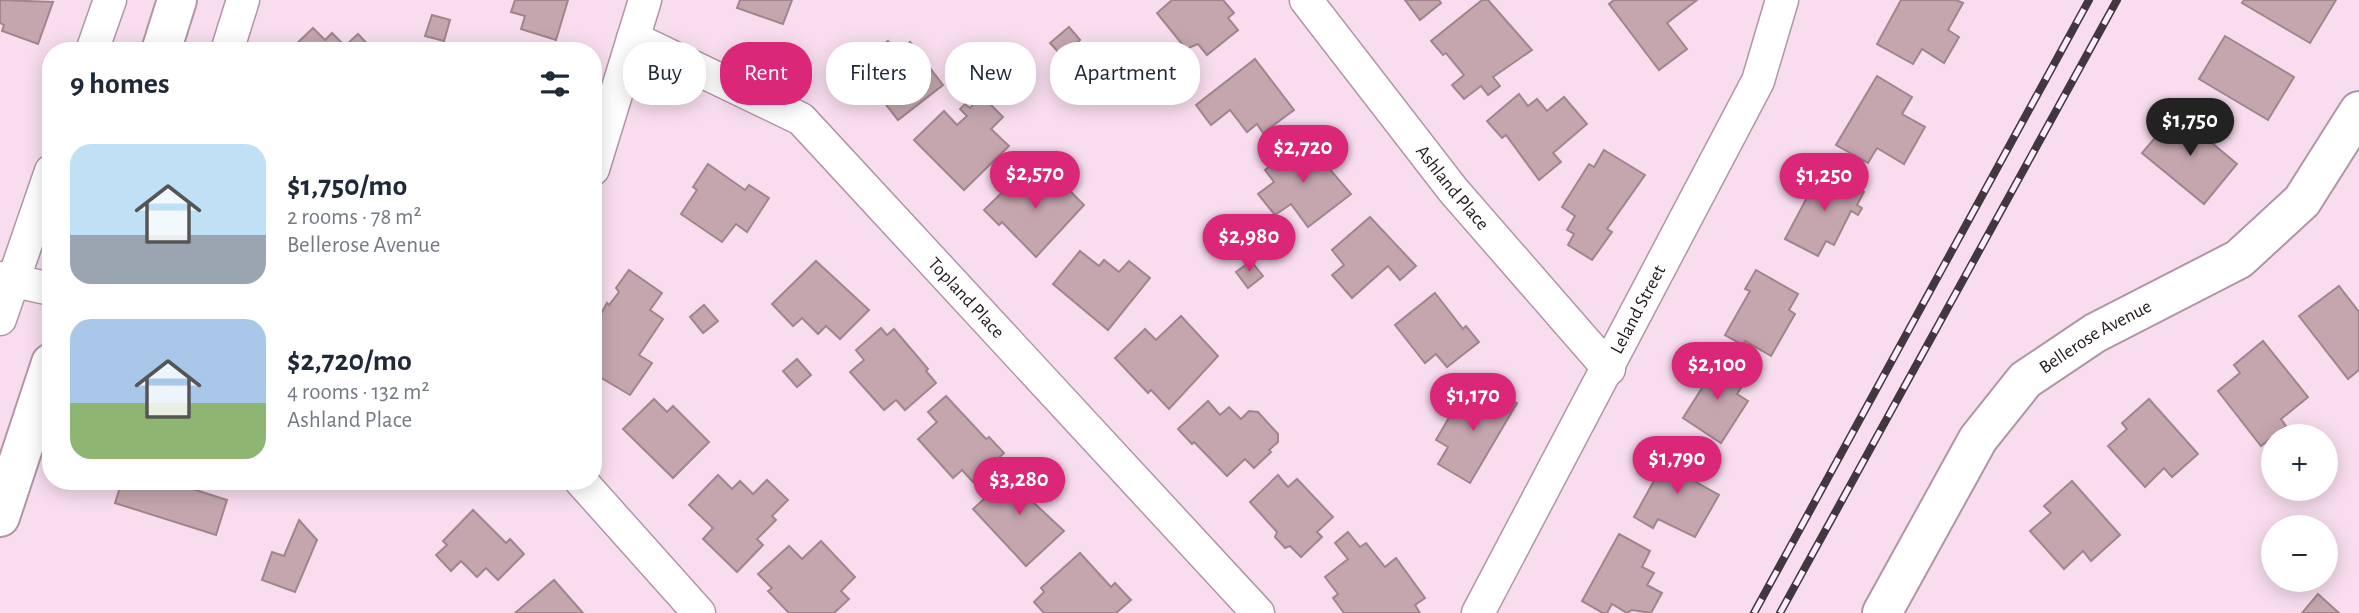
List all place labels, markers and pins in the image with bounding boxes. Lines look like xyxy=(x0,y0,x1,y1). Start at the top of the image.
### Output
pin: $1,750 xyxy=(2133,99,2247,158)
pin: $2,720 xyxy=(1246,125,1360,185)
pin: $2,570 xyxy=(978,152,1092,211)
pin: $1,250 xyxy=(1767,154,1881,213)
pin: $2,980 xyxy=(1192,215,1306,274)
pin: $2,100 xyxy=(1660,342,1774,402)
pin: $1,170 xyxy=(1416,374,1530,433)
pin: $1,790 xyxy=(1620,436,1734,496)
pin: $3,280 xyxy=(962,458,1076,517)

